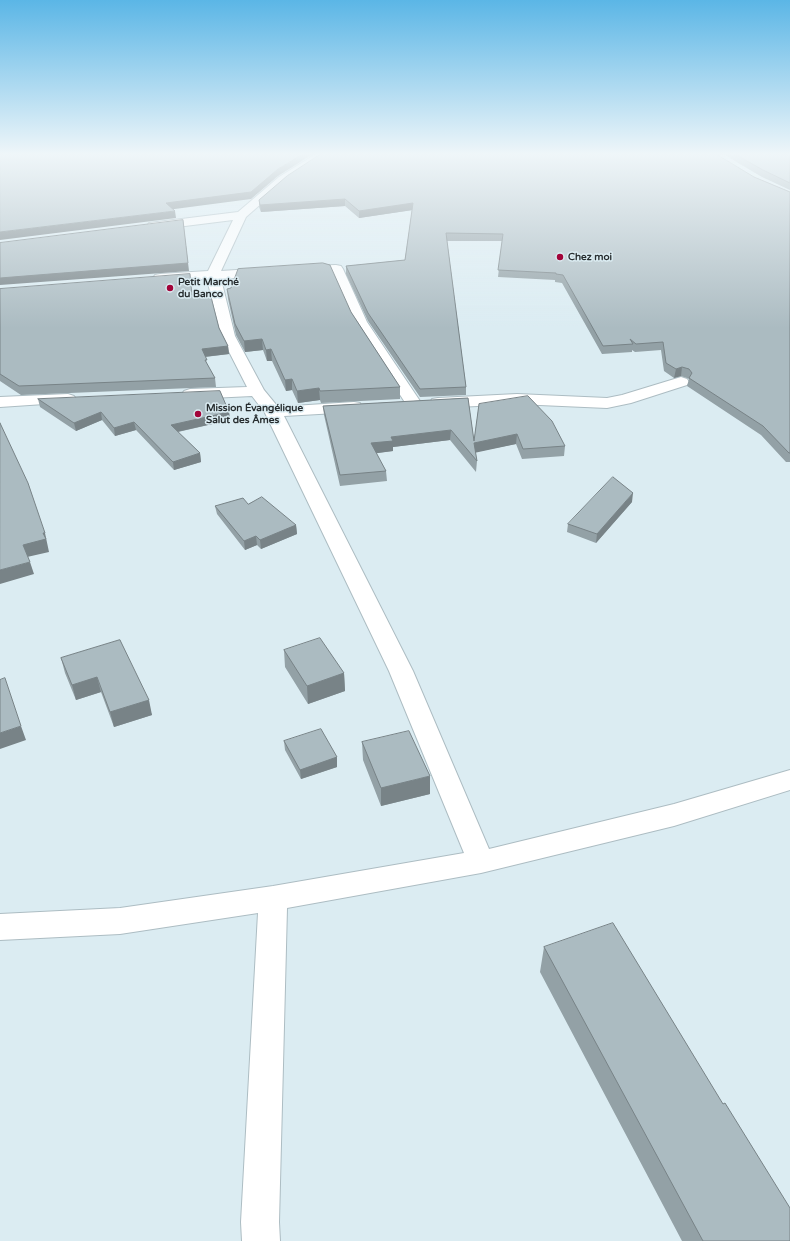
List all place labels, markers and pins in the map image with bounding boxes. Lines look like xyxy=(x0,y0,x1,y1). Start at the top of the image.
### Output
place label: Chez moi xyxy=(568,251,612,263)
marker: Chez moi xyxy=(555,252,565,262)
place label: Petit Marché du Banco xyxy=(178,276,239,300)
marker: Petit Marché du Banco xyxy=(165,283,175,293)
place label: Mission Évangélique Salut des Âmes xyxy=(206,402,303,426)
marker: Mission Évangélique Salut des Âmes xyxy=(193,409,203,419)

